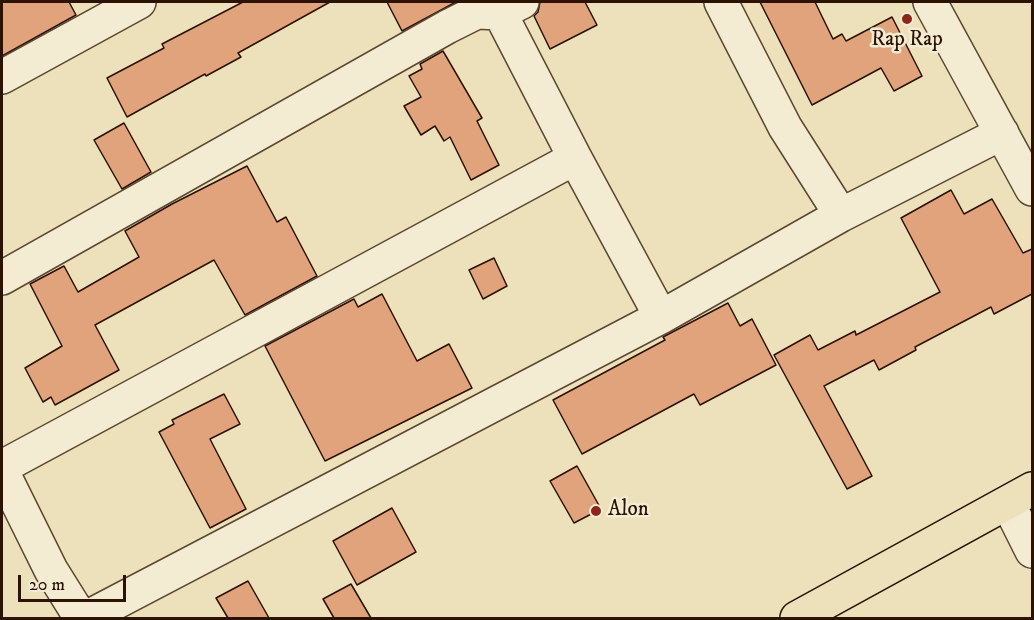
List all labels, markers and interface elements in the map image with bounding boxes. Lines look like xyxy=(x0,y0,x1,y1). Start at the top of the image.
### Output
marker: Rap Rap xyxy=(900,12,914,26)
place label: Rap Rap xyxy=(871,28,943,54)
place label: Alon xyxy=(608,498,649,524)
marker: Alon xyxy=(589,504,603,518)
scale bar xyxy=(21,563,129,601)
text: 20 m xyxy=(29,574,65,596)

